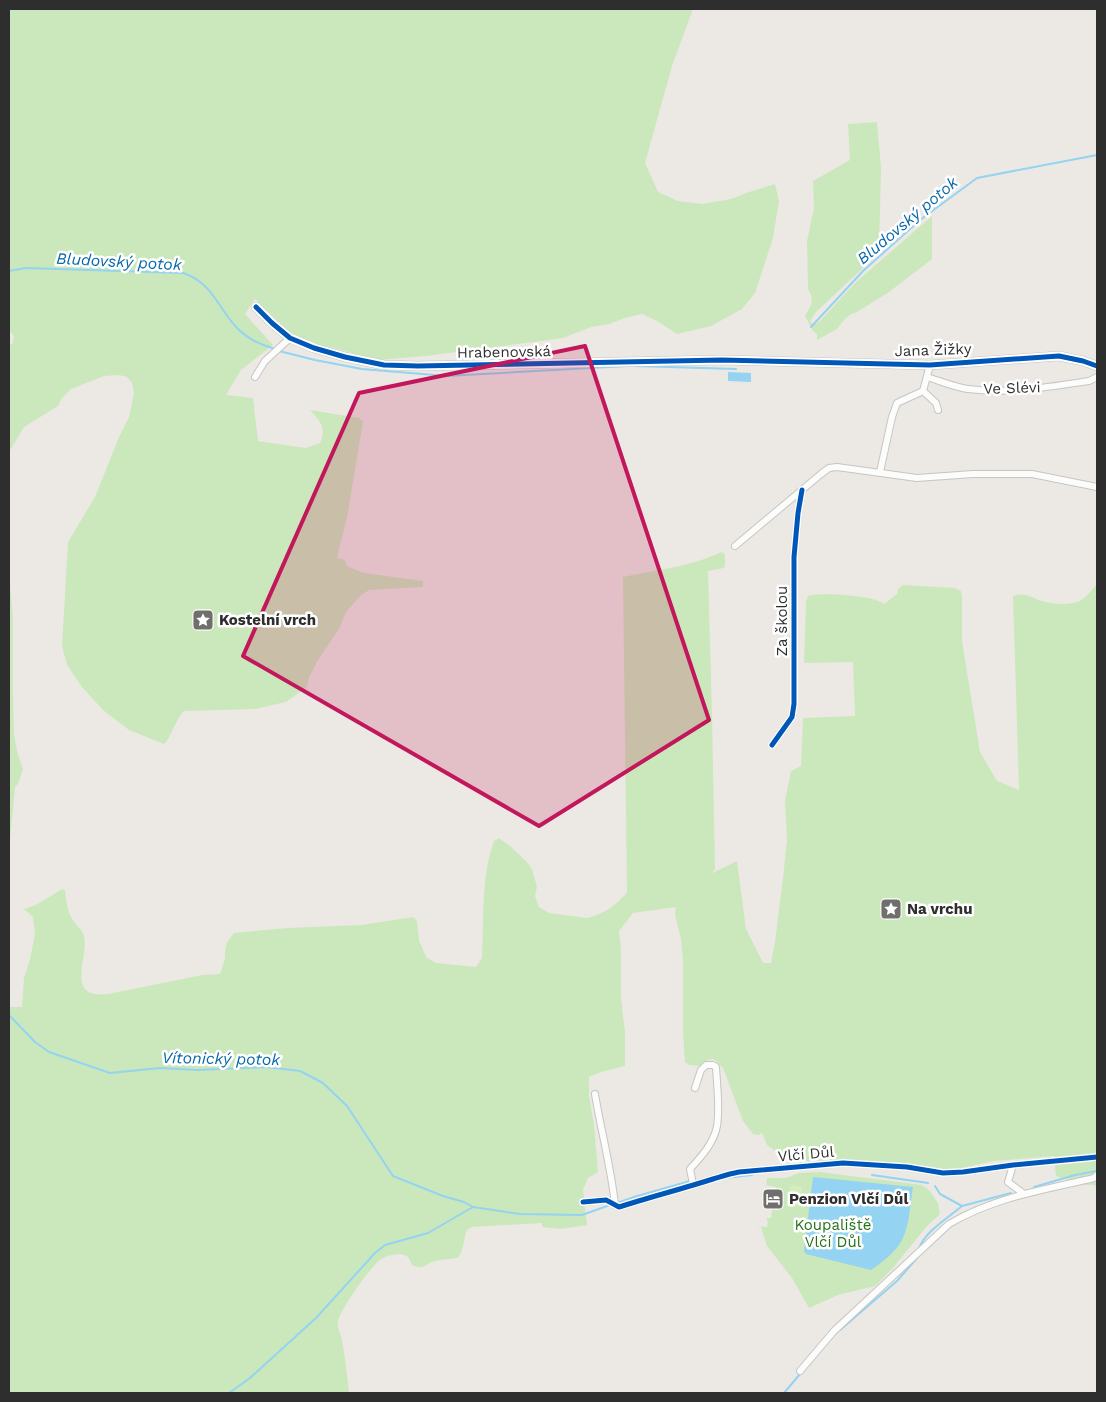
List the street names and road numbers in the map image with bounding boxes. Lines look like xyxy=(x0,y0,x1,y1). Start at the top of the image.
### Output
street label: Jana Žižky xyxy=(894,340,972,360)
street label: Hrabenovská xyxy=(457,342,552,362)
street label: Ve Slévi xyxy=(983,378,1041,398)
street label: Za školou xyxy=(773,586,791,656)
street label: Vlčí Důl xyxy=(777,1143,835,1165)

